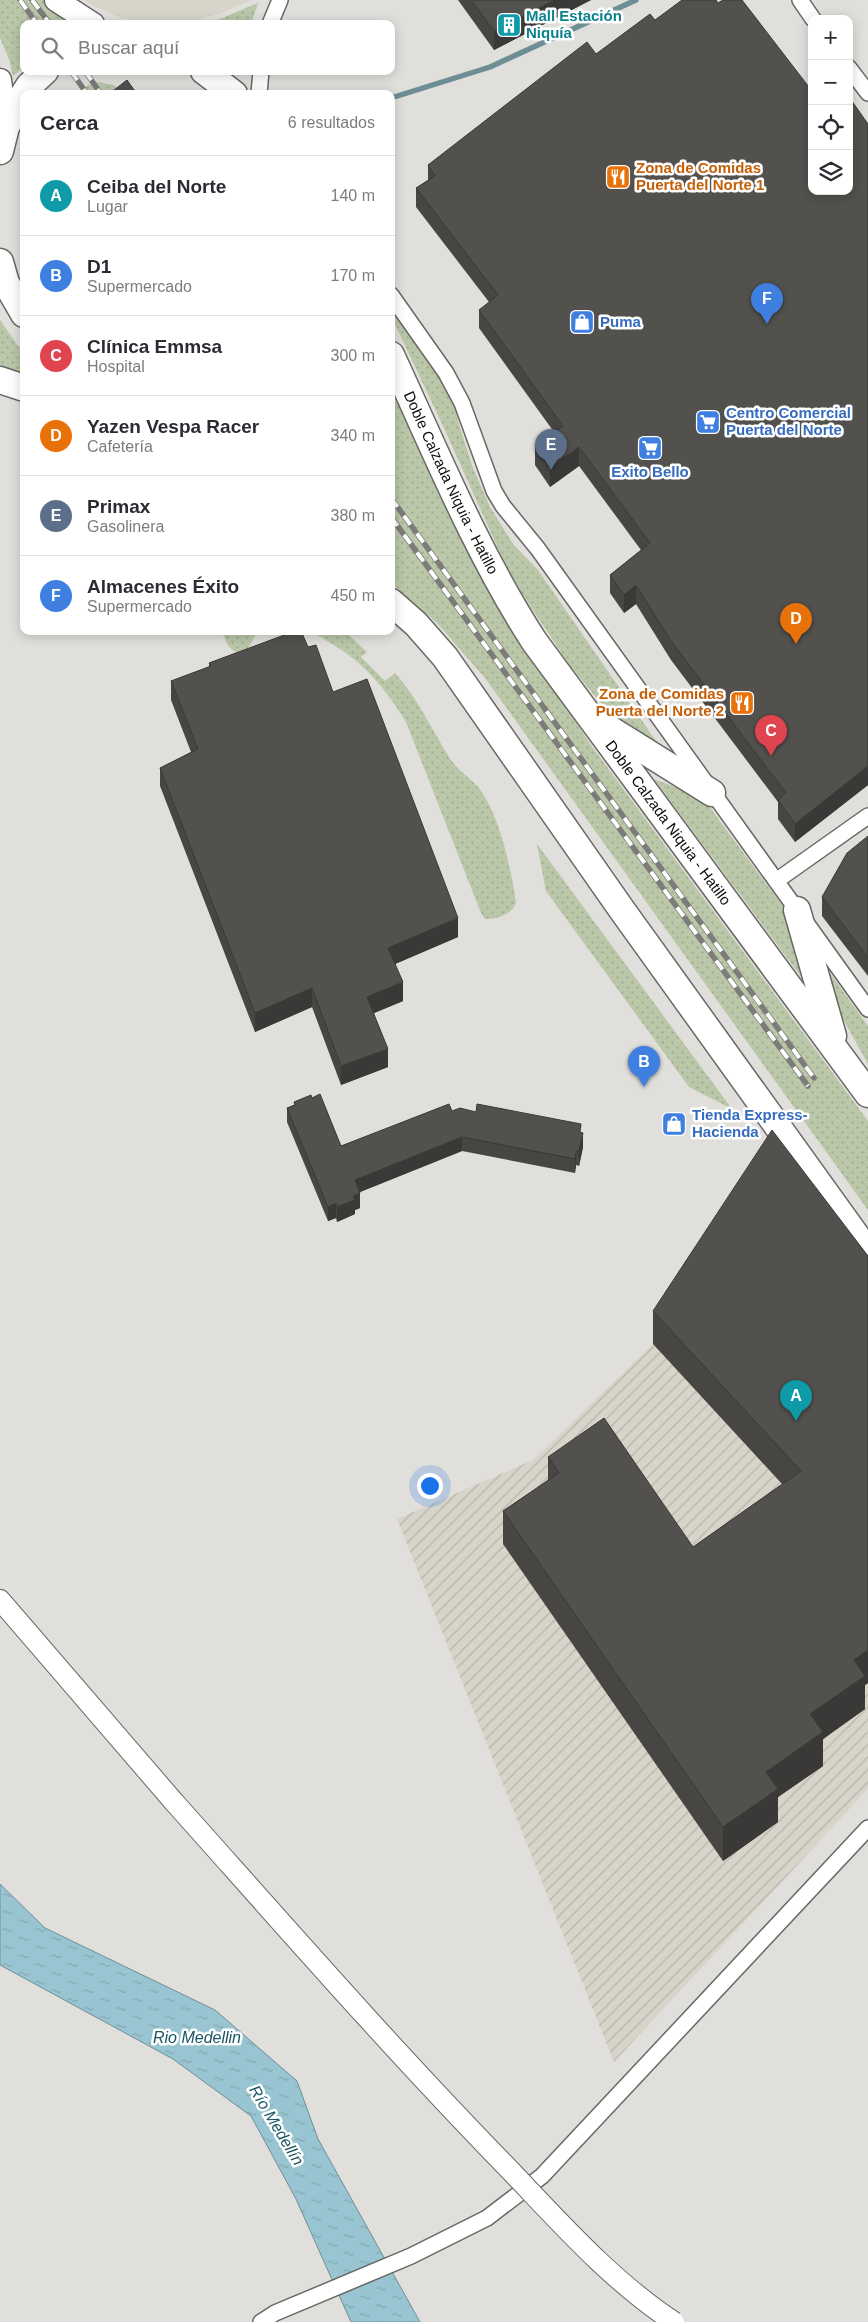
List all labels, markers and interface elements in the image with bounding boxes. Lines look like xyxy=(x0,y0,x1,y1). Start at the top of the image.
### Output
place label: Mall Estación Niquía xyxy=(526,7,622,41)
building icon: Mall Estación Niquía xyxy=(496,12,522,38)
map controls xyxy=(808,15,853,195)
button: + xyxy=(808,15,853,60)
search box xyxy=(20,20,395,75)
icon: search xyxy=(38,34,66,62)
text: Buscar aquí xyxy=(78,37,179,58)
button: − xyxy=(808,60,853,105)
button: locate xyxy=(808,105,853,150)
text: Cerca xyxy=(40,111,98,134)
text: 6 resultados xyxy=(288,114,375,131)
button: layers xyxy=(808,150,853,195)
place label: Zona de Comidas Puerta del Norte 1 xyxy=(636,159,764,193)
restaurant icon: Zona de Comidas Puerta del Norte 1 xyxy=(605,164,631,190)
text: Ceiba del Norte xyxy=(87,176,226,197)
text: A xyxy=(50,187,62,204)
text: 140 m xyxy=(331,187,375,204)
text: Lugar xyxy=(87,198,128,215)
text: D1 xyxy=(87,256,111,277)
text: B xyxy=(50,267,62,284)
text: 170 m xyxy=(331,267,375,284)
text: Supermercado xyxy=(87,278,192,295)
pin: F xyxy=(751,283,783,324)
shop icon: Puma xyxy=(569,309,595,335)
place label: Puma xyxy=(600,313,642,330)
text: Clínica Emmsa xyxy=(87,336,222,357)
text: C xyxy=(50,347,62,364)
text: 300 m xyxy=(331,347,375,364)
text: Hospital xyxy=(87,358,145,375)
street label: Doble Calzada Niquia - Hatillo xyxy=(401,388,502,577)
place label: Centro Comercial Puerta del Norte xyxy=(726,404,851,438)
supermarket icon: Centro Comercial Puerta del Norte xyxy=(695,409,721,435)
text: Yazen Vespa Racer xyxy=(87,416,259,437)
text: D xyxy=(50,427,62,444)
text: 340 m xyxy=(331,427,375,444)
pin: E xyxy=(535,429,567,470)
supermarket icon: Exito Bello xyxy=(637,435,663,461)
text: Cafetería xyxy=(87,438,153,455)
place label: Exito Bello xyxy=(611,463,689,480)
text: Primax xyxy=(87,496,150,517)
text: E xyxy=(51,507,61,524)
text: 380 m xyxy=(331,507,375,524)
text: Gasolinera xyxy=(87,518,164,535)
text: Almacenes Éxito xyxy=(87,576,239,597)
text: F xyxy=(51,587,61,604)
text: 450 m xyxy=(331,587,375,604)
text: Supermercado xyxy=(87,598,192,615)
pin: D xyxy=(780,603,812,644)
place label: Zona de Comidas Puerta del Norte 2 xyxy=(596,685,724,719)
restaurant icon: Zona de Comidas Puerta del Norte 2 xyxy=(729,690,755,716)
pin: C xyxy=(755,715,787,756)
street label: Doble Calzada Niquia - Hatillo xyxy=(602,737,735,908)
pin: B xyxy=(628,1046,660,1087)
place label: Tienda Express- Hacienda xyxy=(692,1106,808,1140)
shop icon: Tienda Express- Hacienda xyxy=(661,1111,687,1137)
pin: A xyxy=(780,1380,812,1421)
your location xyxy=(417,1473,443,1499)
water label: Rio Medellin xyxy=(153,2029,241,2046)
water label: Río Medellín xyxy=(246,2082,307,2168)

